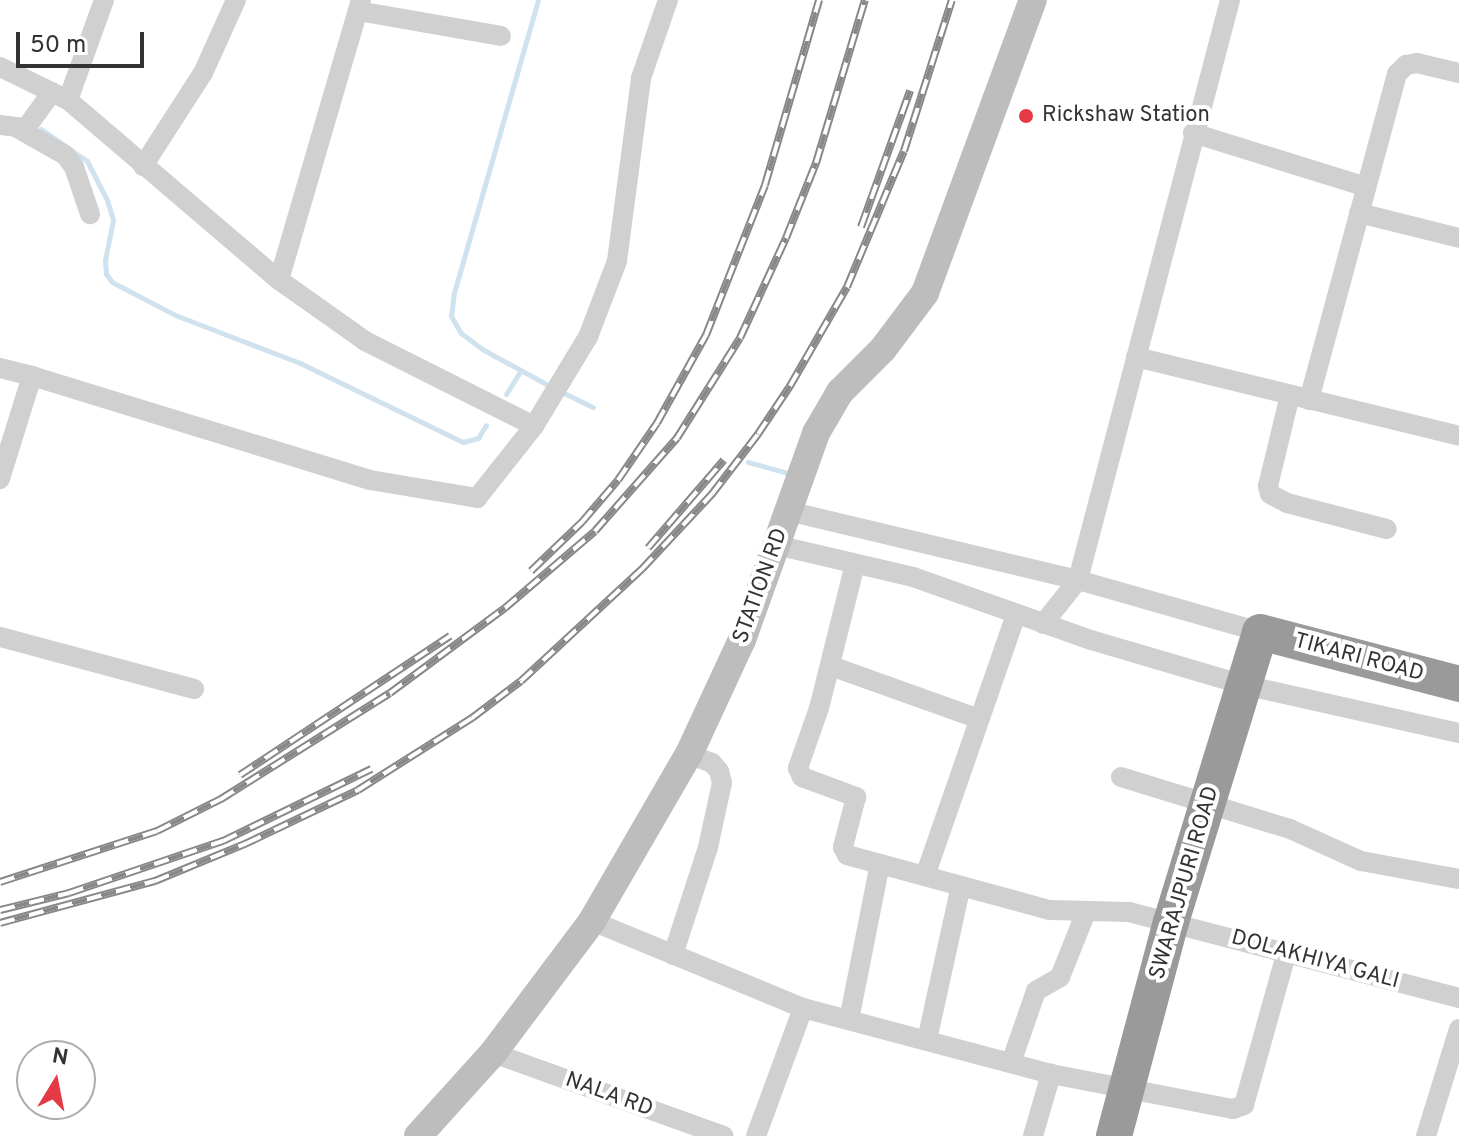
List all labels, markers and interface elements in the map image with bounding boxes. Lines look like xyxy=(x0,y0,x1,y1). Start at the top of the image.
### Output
scale bar xyxy=(20,16,148,66)
text: 50 m xyxy=(30,31,86,61)
place label: Rickshaw Station xyxy=(1042,103,1210,129)
marker: Rickshaw Station xyxy=(1017,107,1035,125)
street label: STATION RD xyxy=(728,525,794,647)
street label: TIKARI ROAD xyxy=(1291,628,1427,688)
street label: SWARAJPURI ROAD xyxy=(1145,783,1225,983)
street label: DOLAKHIYA GALI xyxy=(1228,925,1402,995)
north arrow xyxy=(16,1040,96,1120)
text: N xyxy=(50,1043,70,1073)
street label: NALA RD xyxy=(561,1067,657,1123)

